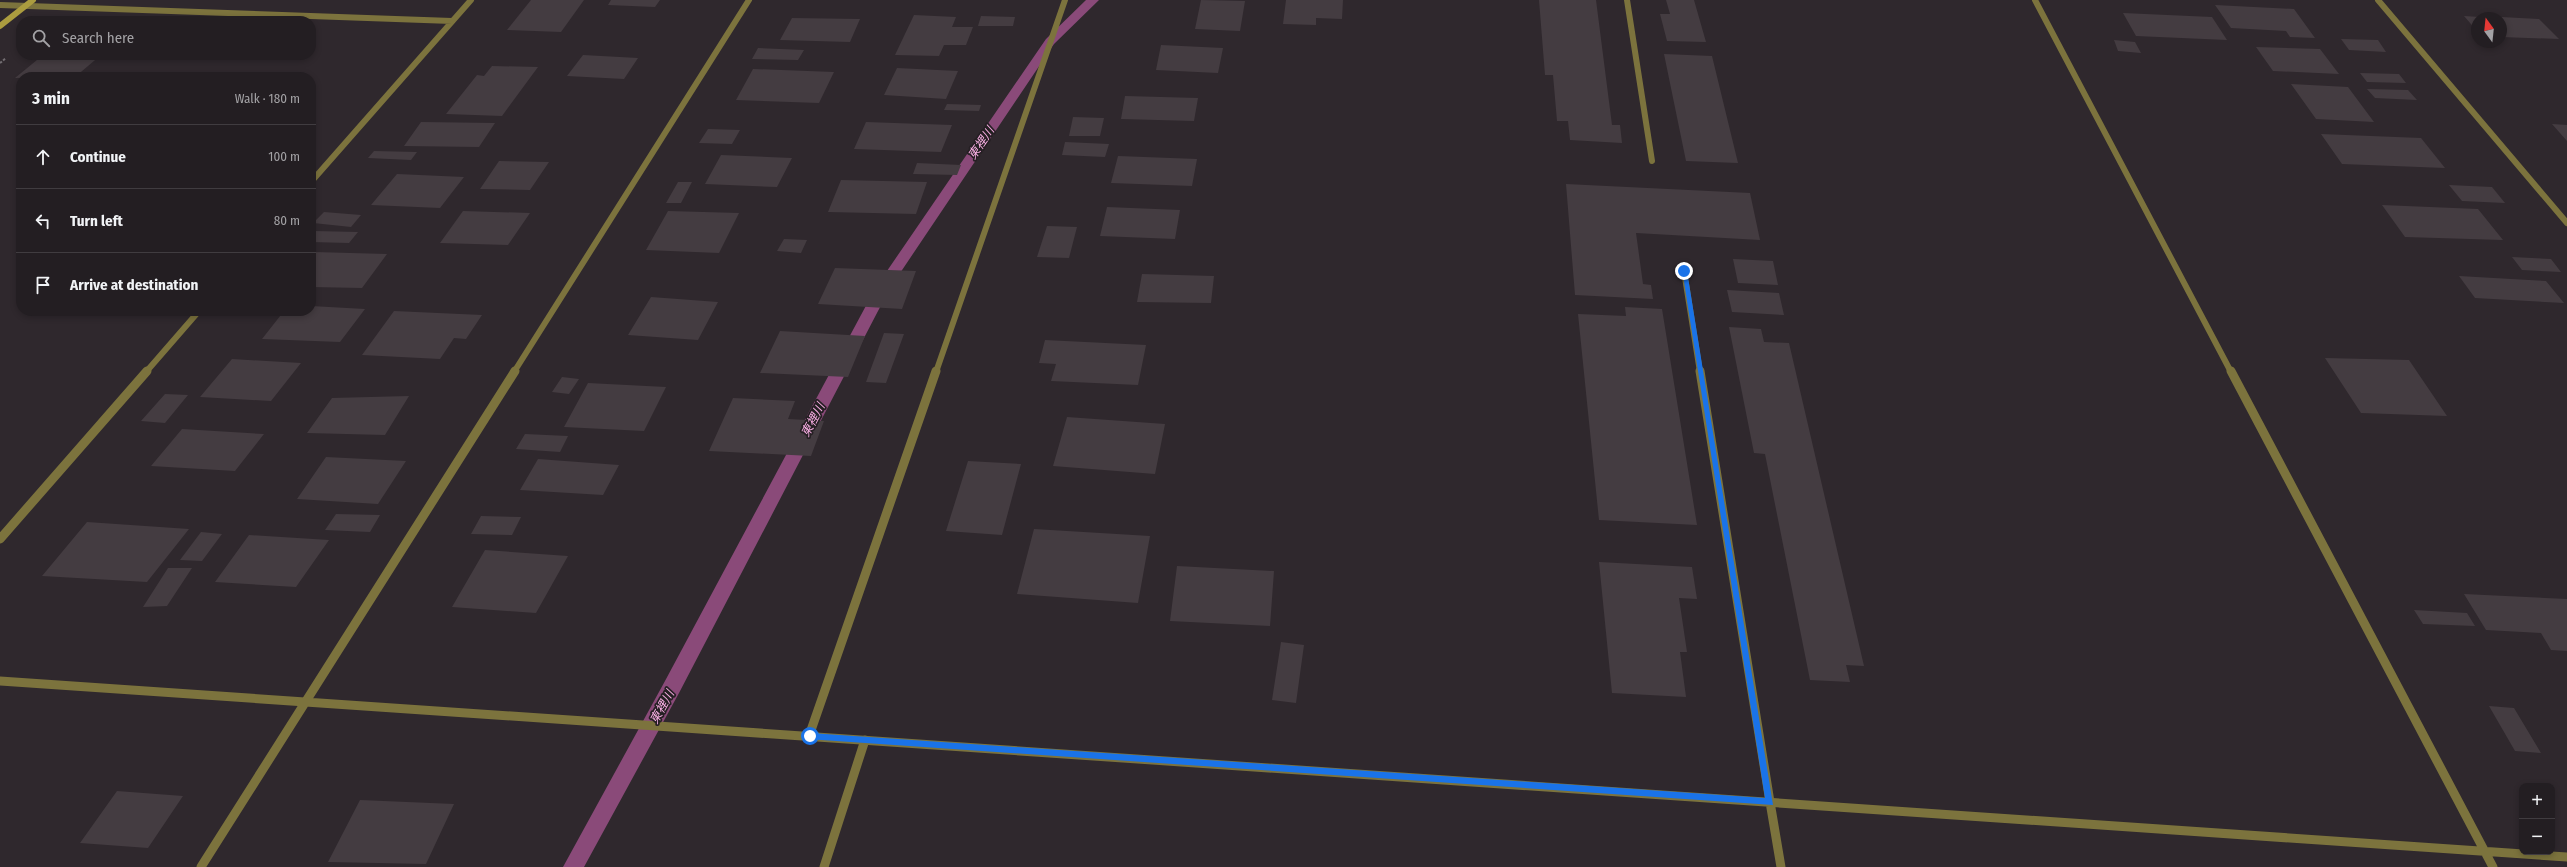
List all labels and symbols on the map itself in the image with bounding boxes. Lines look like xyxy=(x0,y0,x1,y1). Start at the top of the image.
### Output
north arrow xyxy=(2471,12,2507,48)
water label: 東裡川 xyxy=(965,123,998,162)
route end xyxy=(1675,262,1693,280)
water label: 東裡川 xyxy=(798,399,829,439)
water label: 東裡川 xyxy=(647,686,678,726)
route start xyxy=(801,727,819,745)

